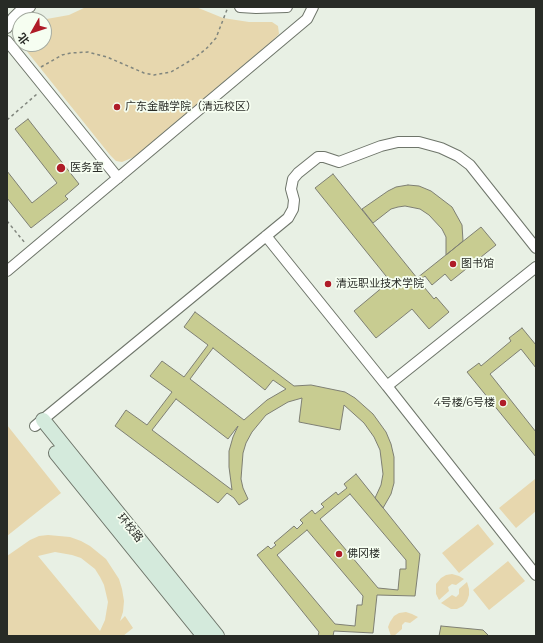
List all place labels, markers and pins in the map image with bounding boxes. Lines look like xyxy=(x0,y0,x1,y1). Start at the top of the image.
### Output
place label: 广东金融学院（清远校区） xyxy=(125,100,257,114)
marker: 广东金融学院（清远校区） xyxy=(112,102,122,112)
place label: 医务室 xyxy=(70,161,103,175)
marker: 医务室 xyxy=(55,162,67,174)
place label: 图书馆 xyxy=(461,257,494,271)
marker: 图书馆 xyxy=(448,259,458,269)
place label: 清远职业技术学院 xyxy=(336,277,424,291)
marker: 清远职业技术学院 xyxy=(323,279,333,289)
place label: 4号楼/6号楼 xyxy=(434,396,495,410)
marker: 4号楼/6号楼 xyxy=(498,398,508,408)
place label: 佛冈楼 xyxy=(347,547,380,561)
marker: 佛冈楼 xyxy=(334,549,344,559)

